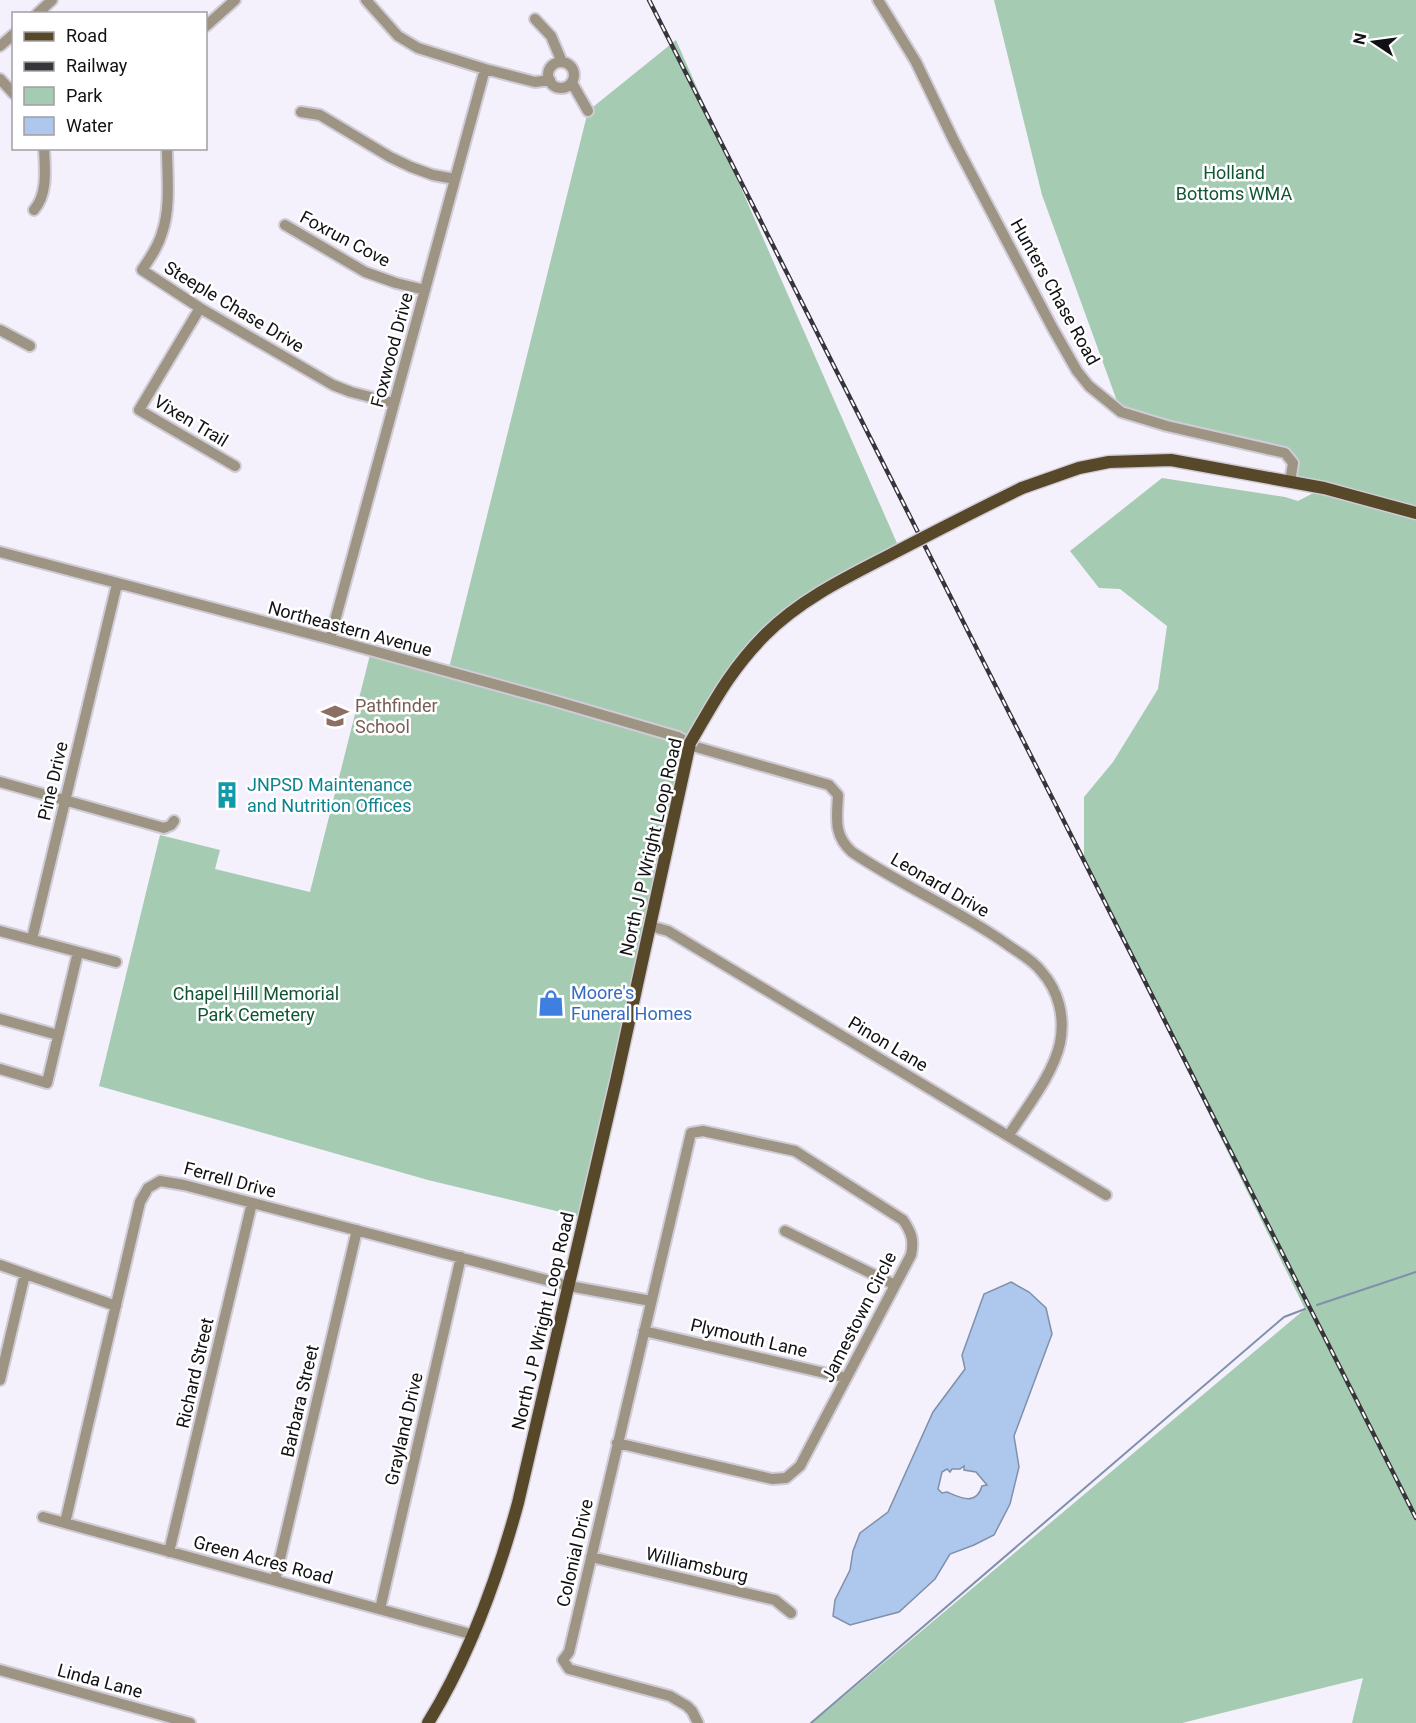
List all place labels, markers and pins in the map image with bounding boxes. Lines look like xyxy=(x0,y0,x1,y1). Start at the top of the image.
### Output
place label: Pathfinder School xyxy=(355,695,438,737)
school or university icon: Pathfinder School xyxy=(320,701,350,731)
place label: JNPSD Maintenance and Nutrition Offices xyxy=(247,774,412,816)
building icon: JNPSD Maintenance and Nutrition Offices xyxy=(212,780,242,810)
place label: Moore's Funeral Homes xyxy=(571,982,692,1024)
shop icon: Moore's Funeral Homes xyxy=(536,988,566,1018)

